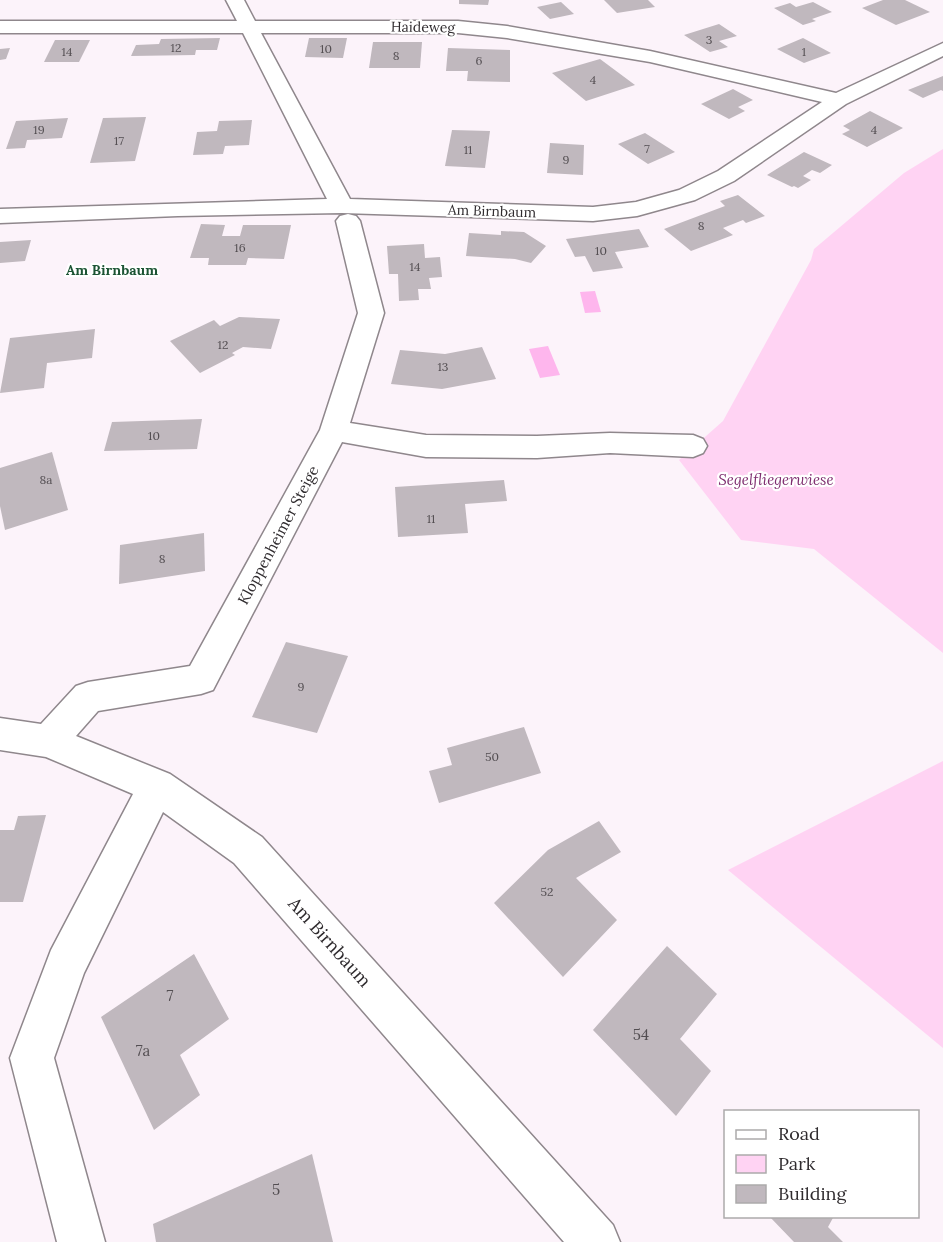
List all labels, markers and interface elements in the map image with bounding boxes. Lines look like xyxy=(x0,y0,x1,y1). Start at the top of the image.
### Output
street label: Haideweg xyxy=(391,17,456,37)
house number: 3 xyxy=(706,32,713,47)
house number: 12 xyxy=(171,40,181,55)
house number: 10 xyxy=(320,41,332,56)
house number: 14 xyxy=(62,44,73,59)
house number: 1 xyxy=(802,44,806,59)
house number: 8 xyxy=(393,48,400,63)
house number: 6 xyxy=(476,53,483,68)
house number: 4 xyxy=(590,72,597,87)
house number: 19 xyxy=(33,122,45,137)
house number: 4 xyxy=(871,122,878,137)
house number: 17 xyxy=(114,133,124,148)
house number: 7 xyxy=(644,141,650,156)
house number: 11 xyxy=(464,142,472,157)
house number: 9 xyxy=(563,152,570,167)
street label: Am Birnbaum xyxy=(447,200,537,222)
house number: 8 xyxy=(698,218,705,233)
house number: 16 xyxy=(234,240,246,255)
house number: 10 xyxy=(595,243,607,258)
house number: 14 xyxy=(410,259,421,274)
district label: Am Birnbaum xyxy=(66,261,158,279)
house number: 12 xyxy=(218,337,228,352)
house number: 13 xyxy=(437,359,449,374)
house number: 10 xyxy=(148,428,160,443)
street label: Kloppenheimer Steige xyxy=(233,462,323,608)
park label: Segelfliegerwiese xyxy=(718,470,834,489)
house number: 8a xyxy=(40,472,52,487)
house number: 11 xyxy=(427,511,435,526)
house number: 8 xyxy=(159,551,166,566)
house number: 9 xyxy=(298,679,305,694)
house number: 50 xyxy=(485,749,499,764)
house number: 52 xyxy=(541,884,553,899)
street label: Am Birnbaum xyxy=(283,891,376,992)
house number: 7 xyxy=(167,986,174,1005)
house number: 54 xyxy=(633,1025,649,1044)
house number: 7a xyxy=(136,1041,151,1060)
legend xyxy=(724,1110,919,1218)
text: Road xyxy=(778,1122,820,1145)
text: Park xyxy=(778,1152,816,1175)
house number: 5 xyxy=(272,1180,280,1199)
text: Building xyxy=(778,1182,848,1205)

